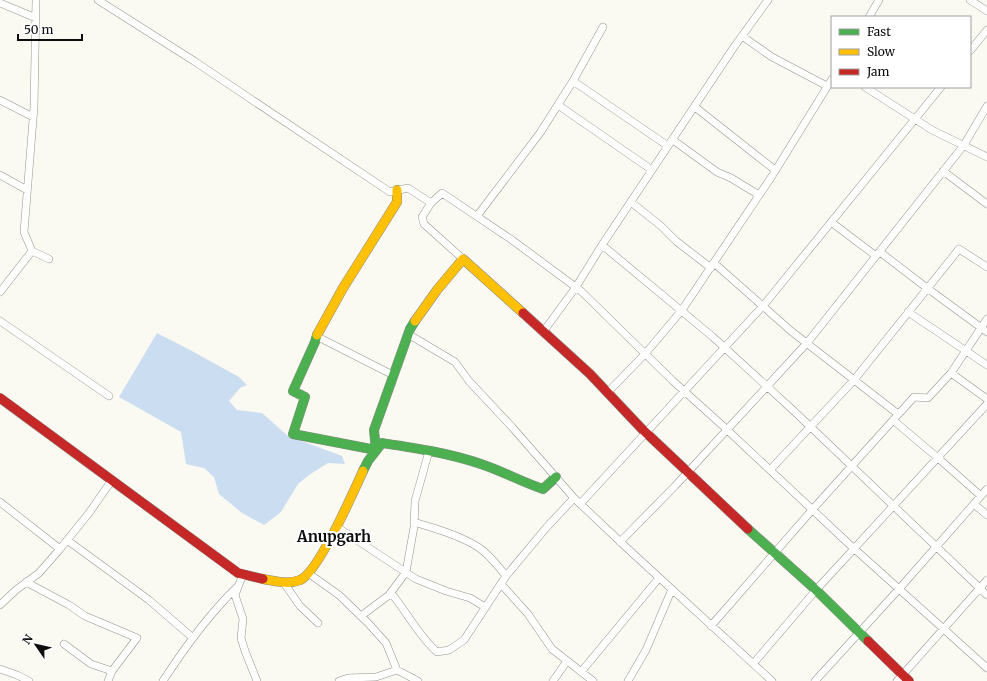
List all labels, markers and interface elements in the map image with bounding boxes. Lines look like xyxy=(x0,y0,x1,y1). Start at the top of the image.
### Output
scale bar xyxy=(18,16,82,42)
legend xyxy=(831,16,971,88)
text: 50 m xyxy=(24,22,53,37)
text: Fast xyxy=(867,24,891,39)
text: Slow xyxy=(867,44,896,59)
text: Jam xyxy=(866,64,890,79)
district label: Anupgarh xyxy=(296,527,371,546)
north arrow xyxy=(16,625,56,665)
text: N xyxy=(19,632,36,647)

